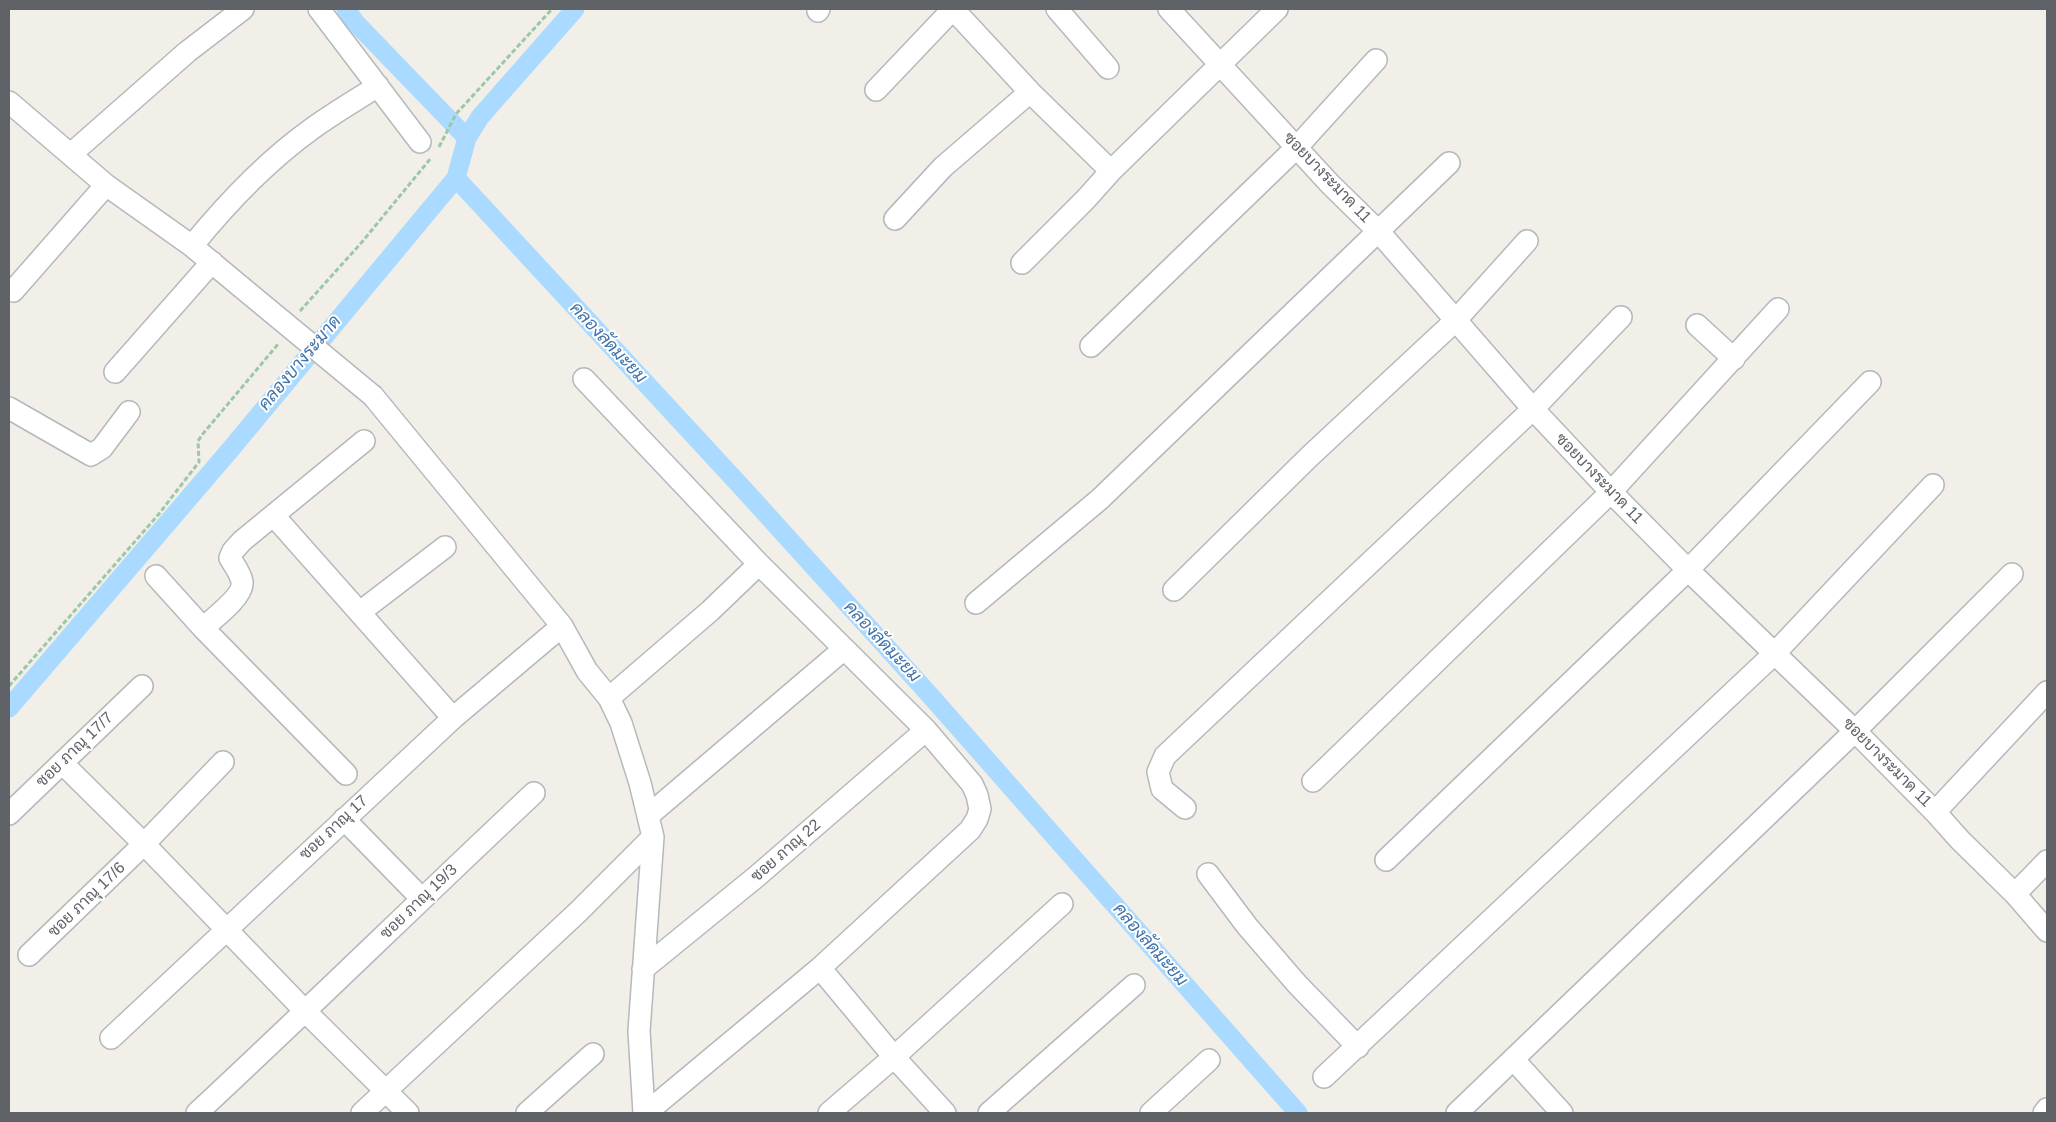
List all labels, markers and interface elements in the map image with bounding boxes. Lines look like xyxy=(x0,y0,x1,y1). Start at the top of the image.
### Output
street label: ซอยบางระมาด 11 xyxy=(1279,129,1375,227)
water label: คลองลัดมะยม xyxy=(565,298,651,388)
water label: คลองบางระมาด xyxy=(254,311,346,415)
street label: ซอยบางระมาด 11 xyxy=(1551,430,1647,528)
water label: คลองลัดมะยม xyxy=(839,597,925,687)
street label: ซอย ภาณุ 17/7 xyxy=(33,709,117,791)
street label: ซอยบางระมาด 11 xyxy=(1838,714,1936,812)
street label: ซอย ภาณุ 17 xyxy=(296,792,372,864)
street label: ซอย ภาณุ 22 xyxy=(747,816,825,886)
street label: ซอย ภาณุ 17/6 xyxy=(45,859,129,941)
street label: ซอย ภาณุ 19/3 xyxy=(377,861,461,943)
water label: คลองลัดมะยม xyxy=(1108,899,1192,991)

